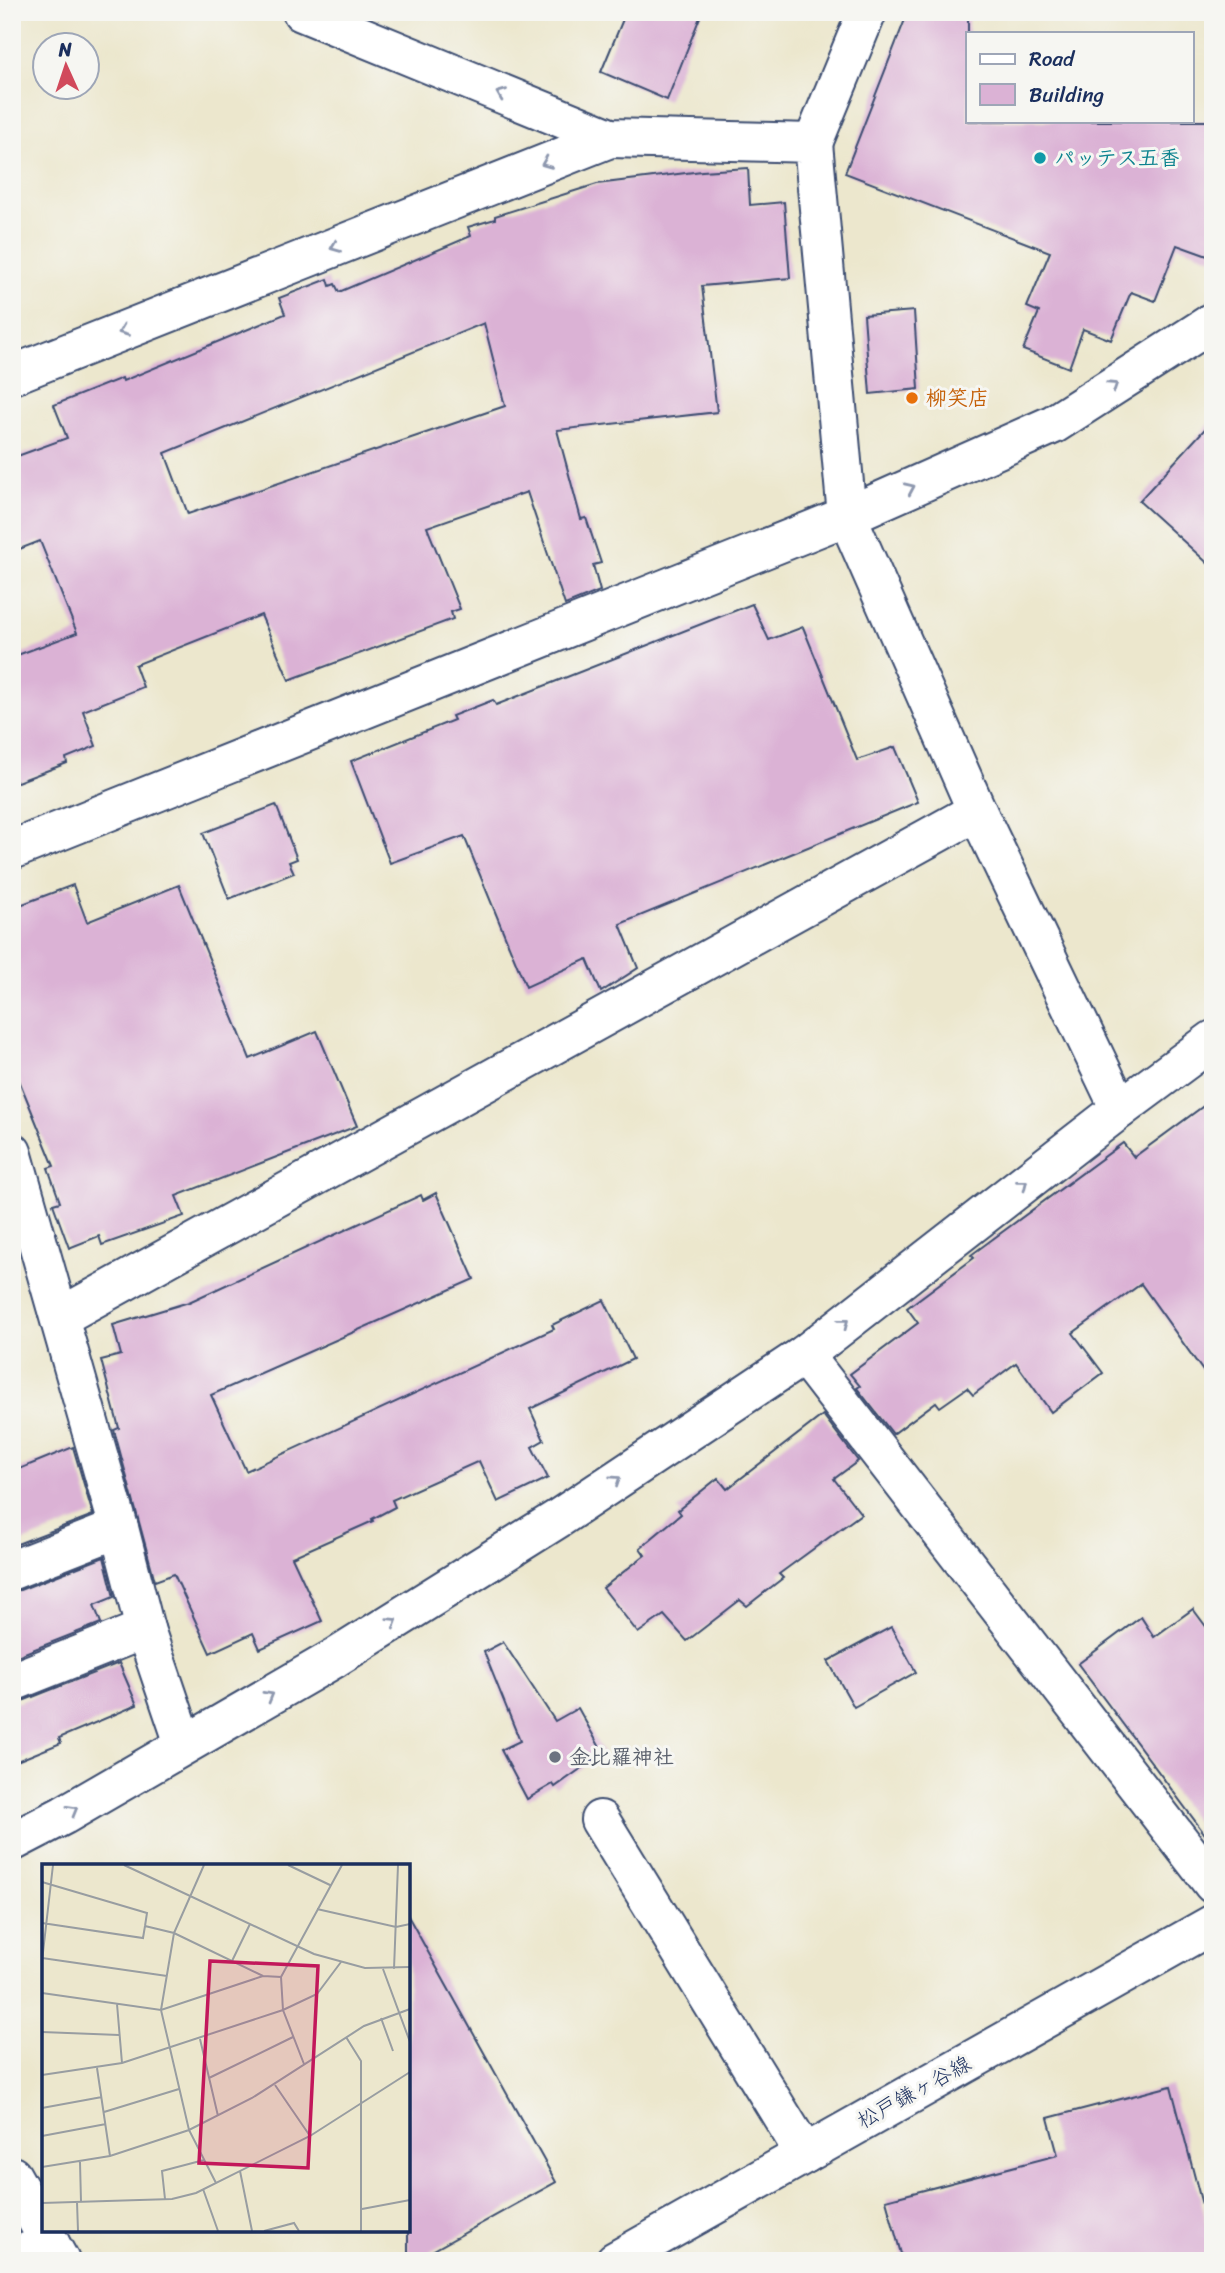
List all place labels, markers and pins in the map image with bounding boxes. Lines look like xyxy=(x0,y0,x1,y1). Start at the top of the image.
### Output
place label: パッテス五香 xyxy=(1054,139,1180,177)
marker: パッテス五香 xyxy=(1032,150,1048,166)
place label: 柳笑店 xyxy=(926,379,989,417)
marker: 柳笑店 xyxy=(904,390,920,406)
place label: 金比羅神社 xyxy=(569,1738,674,1776)
marker: 金比羅神社 xyxy=(547,1749,563,1765)

